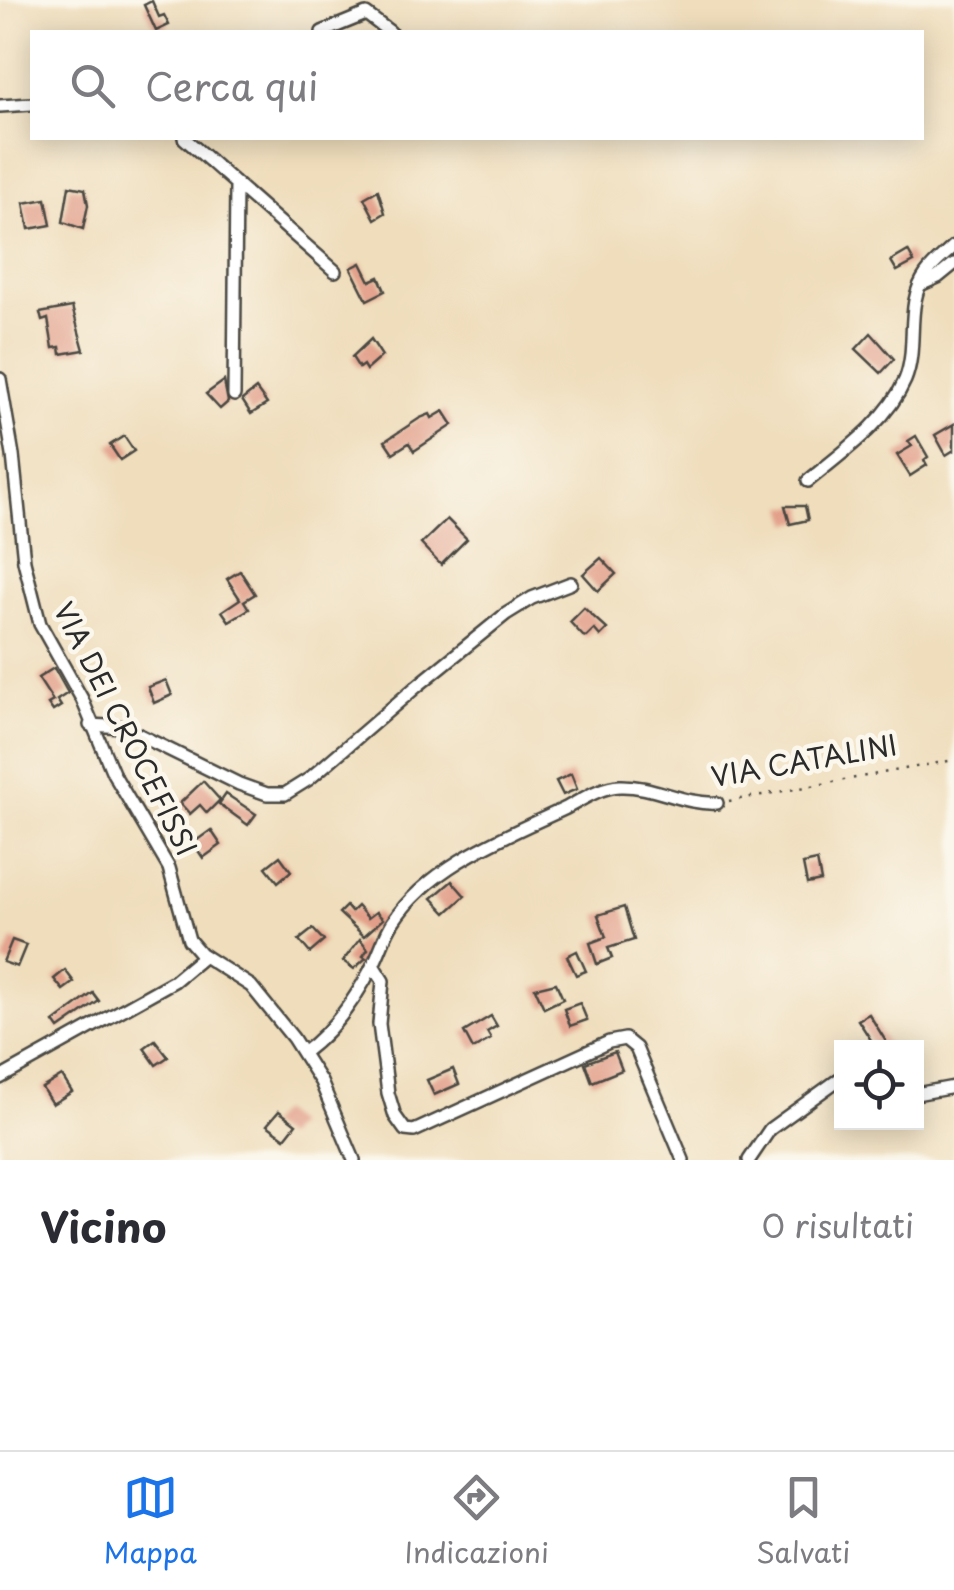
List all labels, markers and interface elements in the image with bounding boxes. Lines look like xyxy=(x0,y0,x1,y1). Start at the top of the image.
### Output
search box xyxy=(30,30,924,140)
text: Cerca qui xyxy=(145,57,318,114)
icon: search xyxy=(65,58,120,113)
street label: VIA DEI CROCEFISSI xyxy=(44,594,209,863)
street label: VIA CATALINI xyxy=(708,722,900,797)
map controls xyxy=(834,1040,924,1130)
button: locate xyxy=(834,1040,924,1130)
text: Vicino xyxy=(40,1194,166,1257)
text: 0 risultati xyxy=(761,1201,914,1249)
tab: Mappa xyxy=(104,1470,197,1573)
tab: Indicazioni xyxy=(404,1470,549,1573)
tab: Salvati xyxy=(756,1470,850,1573)

